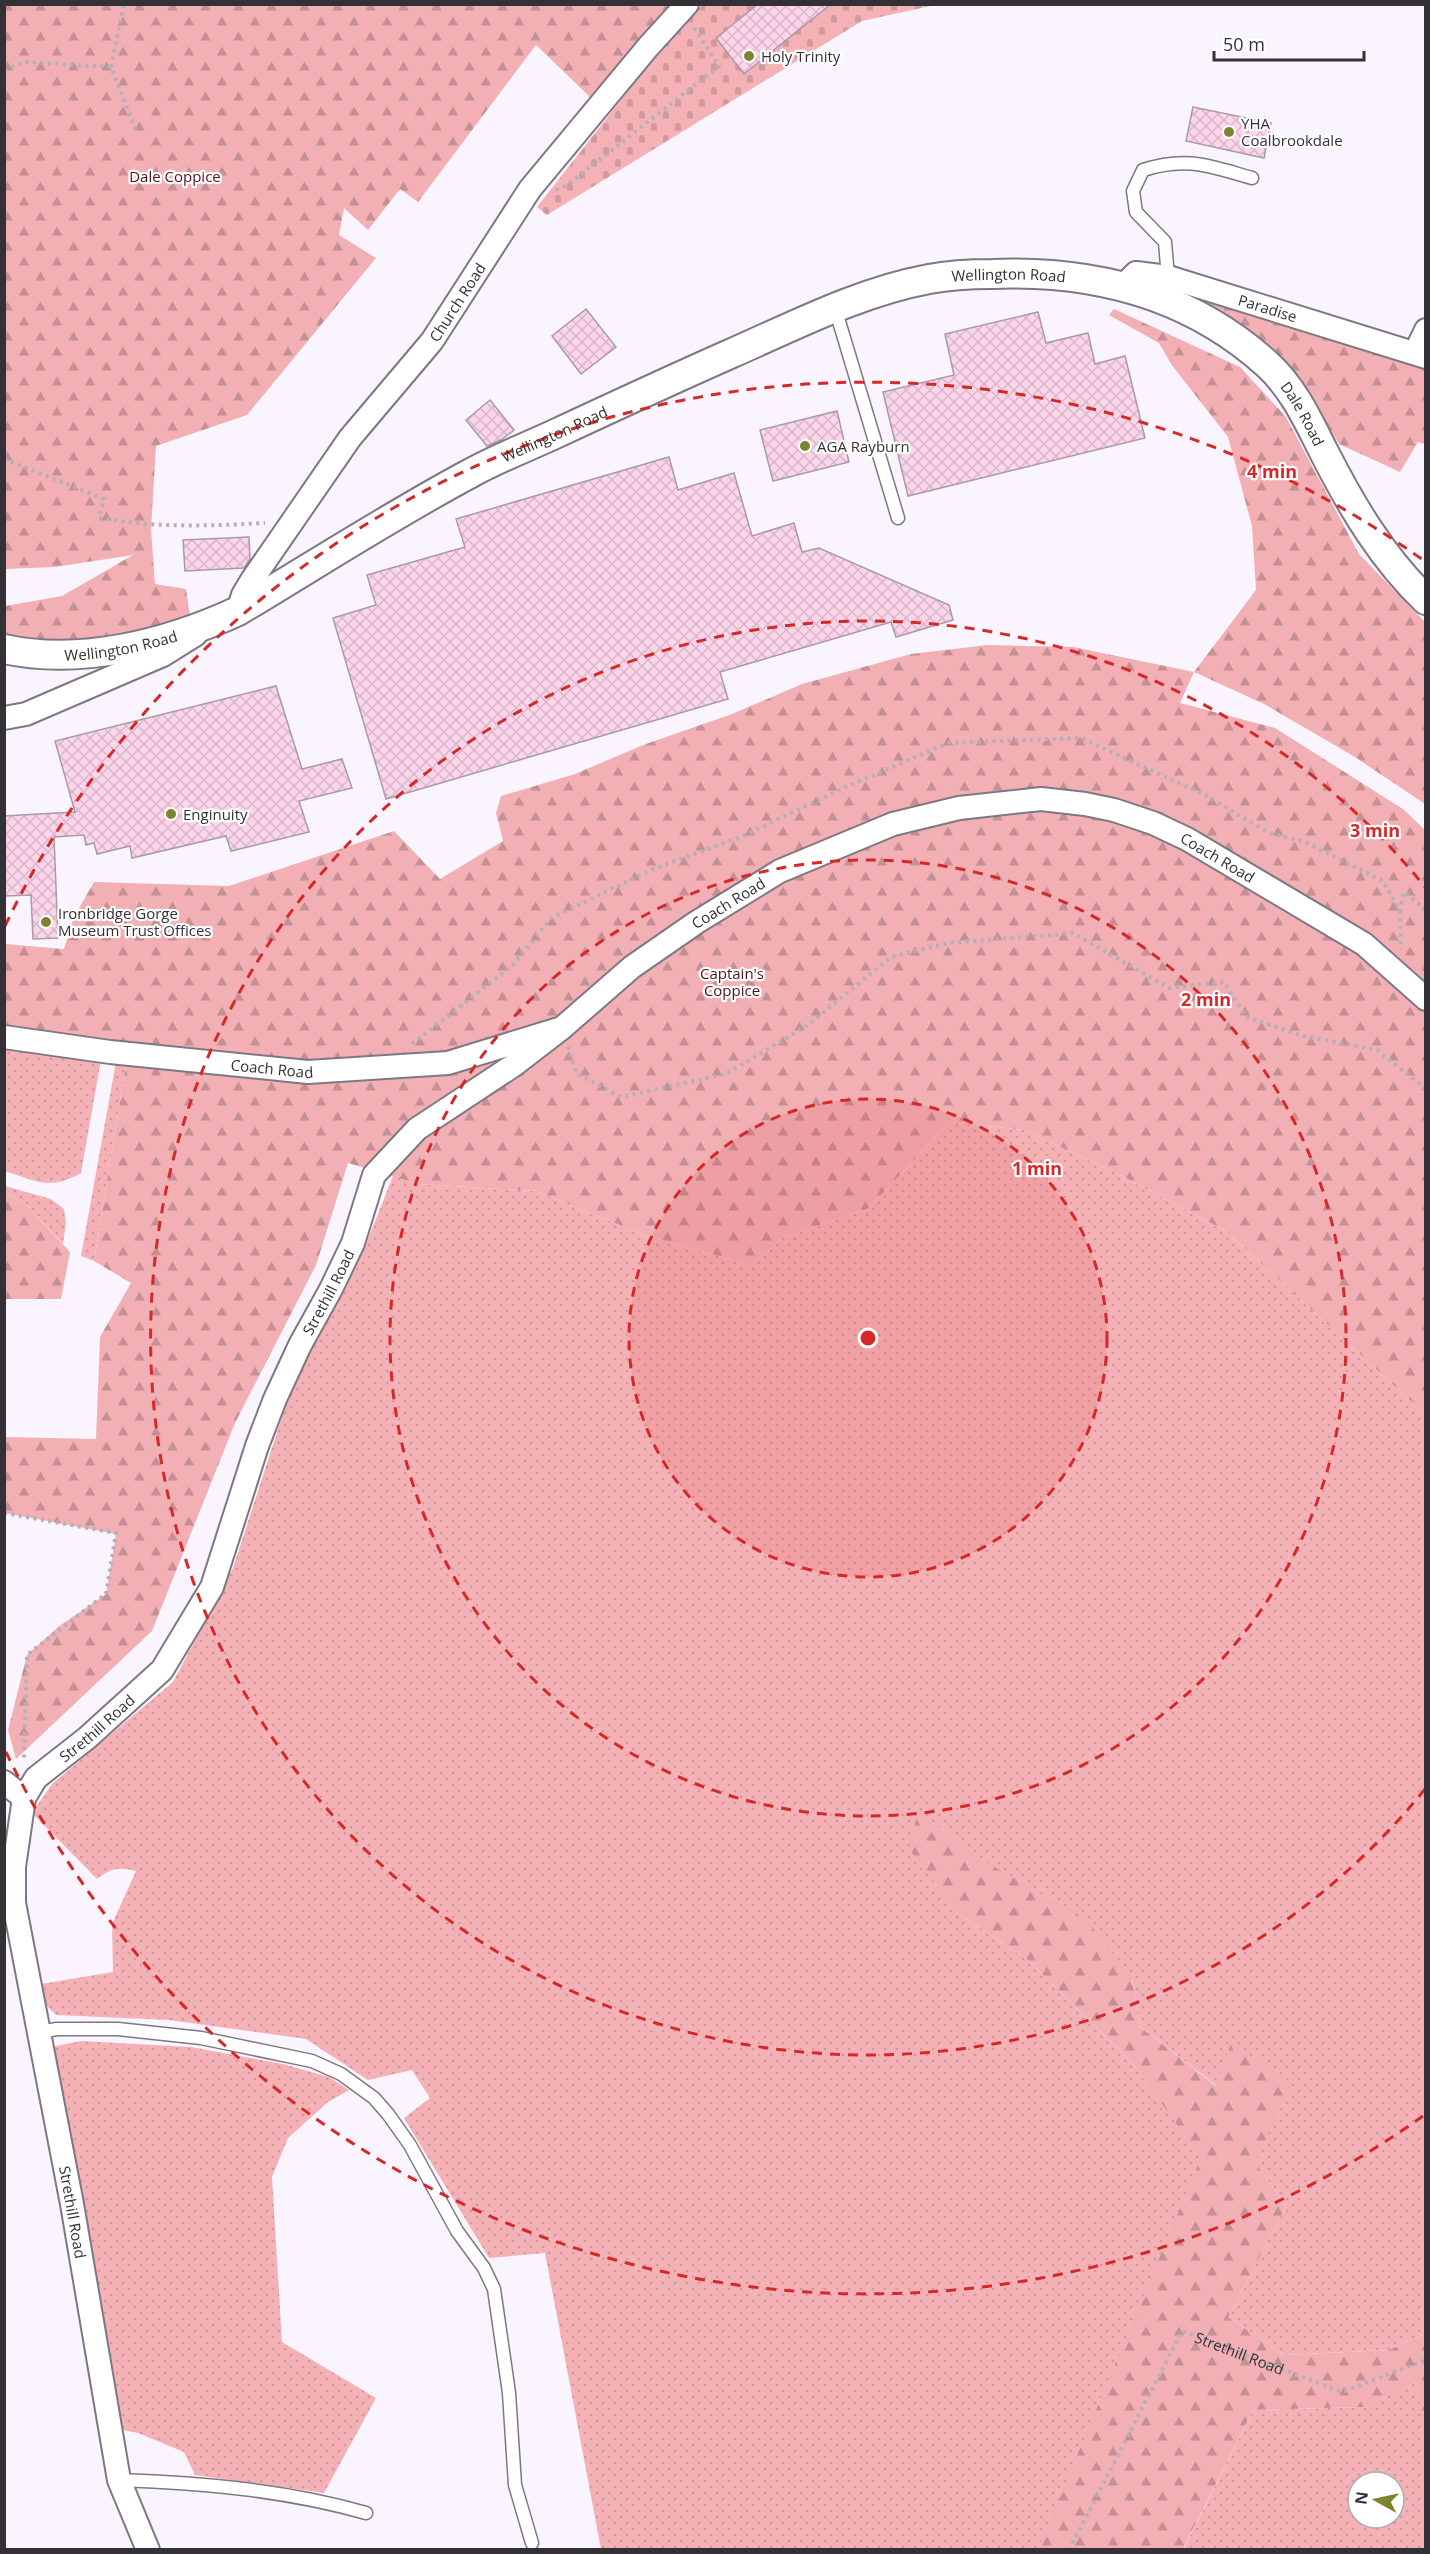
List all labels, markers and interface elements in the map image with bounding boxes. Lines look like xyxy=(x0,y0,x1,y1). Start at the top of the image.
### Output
scale bar xyxy=(1214,24,1364,62)
text: 50 m xyxy=(1223,32,1265,56)
place label: Holy Trinity xyxy=(761,46,841,66)
marker: Holy Trinity xyxy=(742,49,756,63)
place label: YHA Coalbrookdale xyxy=(1241,113,1343,150)
marker: YHA Coalbrookdale xyxy=(1222,125,1236,139)
park label: Dale Coppice xyxy=(129,166,221,186)
street label: Church Road xyxy=(424,259,490,345)
street label: Wellington Road xyxy=(951,264,1067,286)
street label: Paradise xyxy=(1236,289,1299,326)
street label: Dale Road xyxy=(1277,377,1329,449)
street label: Wellington Road xyxy=(498,401,611,467)
place label: AGA Rayburn xyxy=(817,436,910,456)
marker: AGA Rayburn xyxy=(798,439,812,453)
text: 4 min xyxy=(1247,459,1297,483)
street label: Wellington Road xyxy=(64,625,180,665)
place label: Enginuity xyxy=(183,804,248,824)
marker: Enginuity xyxy=(164,807,178,821)
text: 3 min xyxy=(1350,818,1400,842)
street label: Coach Road xyxy=(1178,827,1258,887)
street label: Coach Road xyxy=(687,873,769,933)
place label: Ironbridge Gorge Museum Trust Offices xyxy=(58,903,212,940)
marker: Ironbridge Gorge Museum Trust Offices xyxy=(39,915,53,929)
park label: Captain's Coppice xyxy=(700,963,764,1000)
text: 2 min xyxy=(1181,987,1231,1011)
street label: Coach Road xyxy=(230,1054,314,1082)
text: 1 min xyxy=(1012,1156,1062,1180)
street label: Strethill Road xyxy=(298,1246,358,1339)
centre of rings xyxy=(858,1328,878,1348)
street label: Strethill Road xyxy=(55,1690,139,1766)
street label: Strethill Road xyxy=(55,2164,91,2260)
street label: Strethill Road xyxy=(1192,2327,1287,2379)
north arrow xyxy=(1346,2470,1406,2530)
text: N xyxy=(1349,2490,1373,2506)

